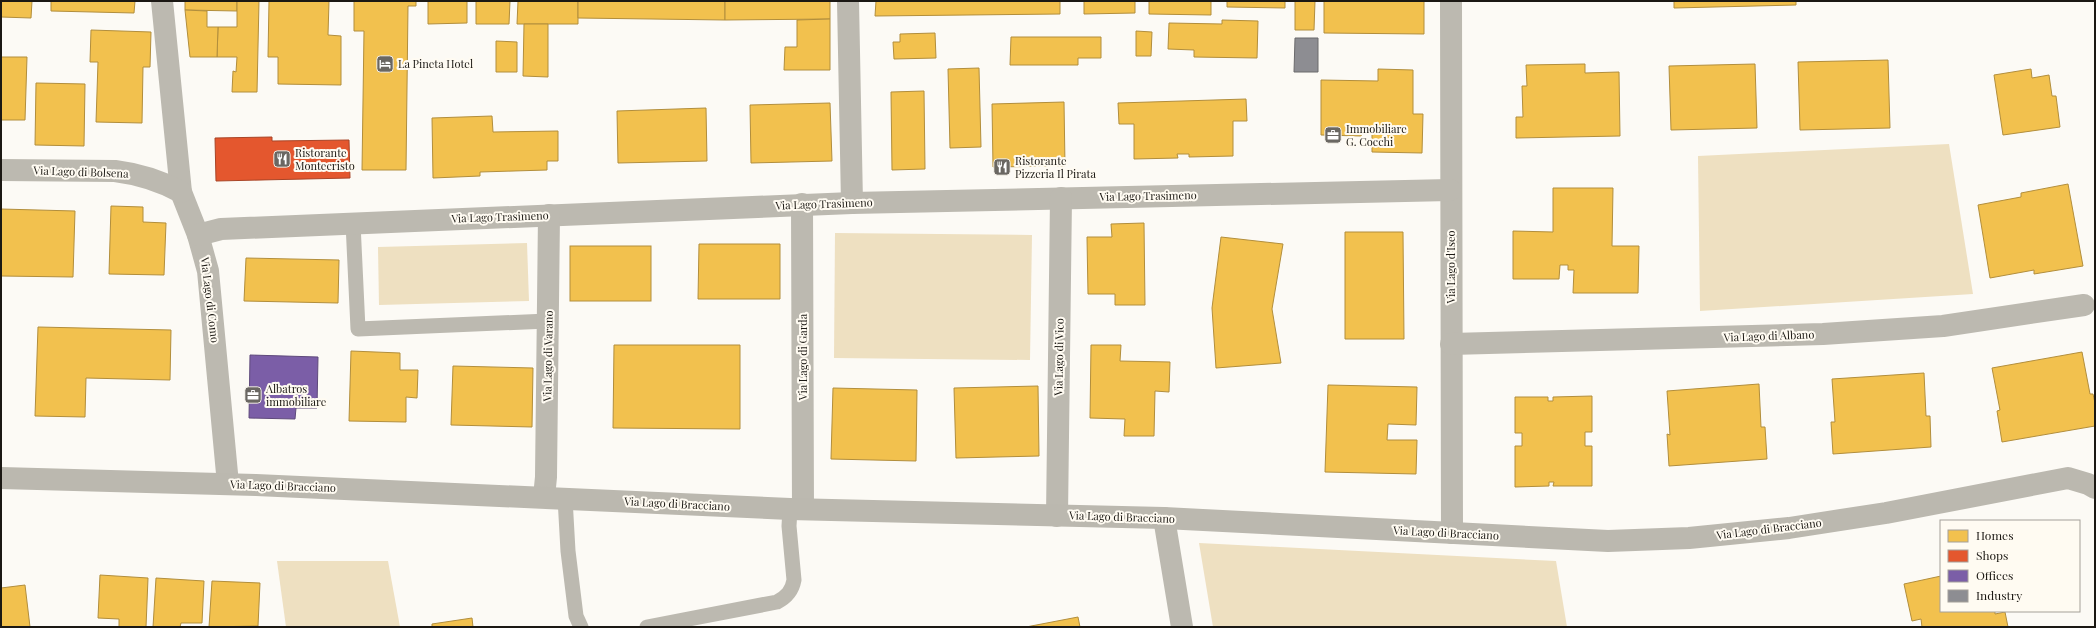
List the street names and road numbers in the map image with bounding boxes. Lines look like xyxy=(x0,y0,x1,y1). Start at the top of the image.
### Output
street label: Via Lago di Bolsena xyxy=(32,162,129,181)
street label: Via Lago Trasimeno xyxy=(1098,187,1197,204)
street label: Via Lago Trasimeno xyxy=(774,194,873,213)
street label: Via Lago Trasimeno xyxy=(450,207,549,226)
street label: Via Lago d'Iseo xyxy=(1443,231,1458,305)
street label: Via Lago di Como xyxy=(198,255,223,344)
street label: Via Lago di Varano xyxy=(539,310,556,403)
street label: Via Lago di Garda xyxy=(795,313,810,401)
street label: Via Lago di Vico xyxy=(1050,318,1067,397)
street label: Via Lago di Albano xyxy=(1722,326,1815,345)
street label: Via Lago di Bracciano xyxy=(229,476,336,495)
street label: Via Lago di Bracciano xyxy=(623,493,730,514)
street label: Via Lago di Bracciano xyxy=(1068,507,1175,526)
street label: Via Lago di Bracciano xyxy=(1714,515,1822,543)
street label: Via Lago di Bracciano xyxy=(1392,522,1499,543)

